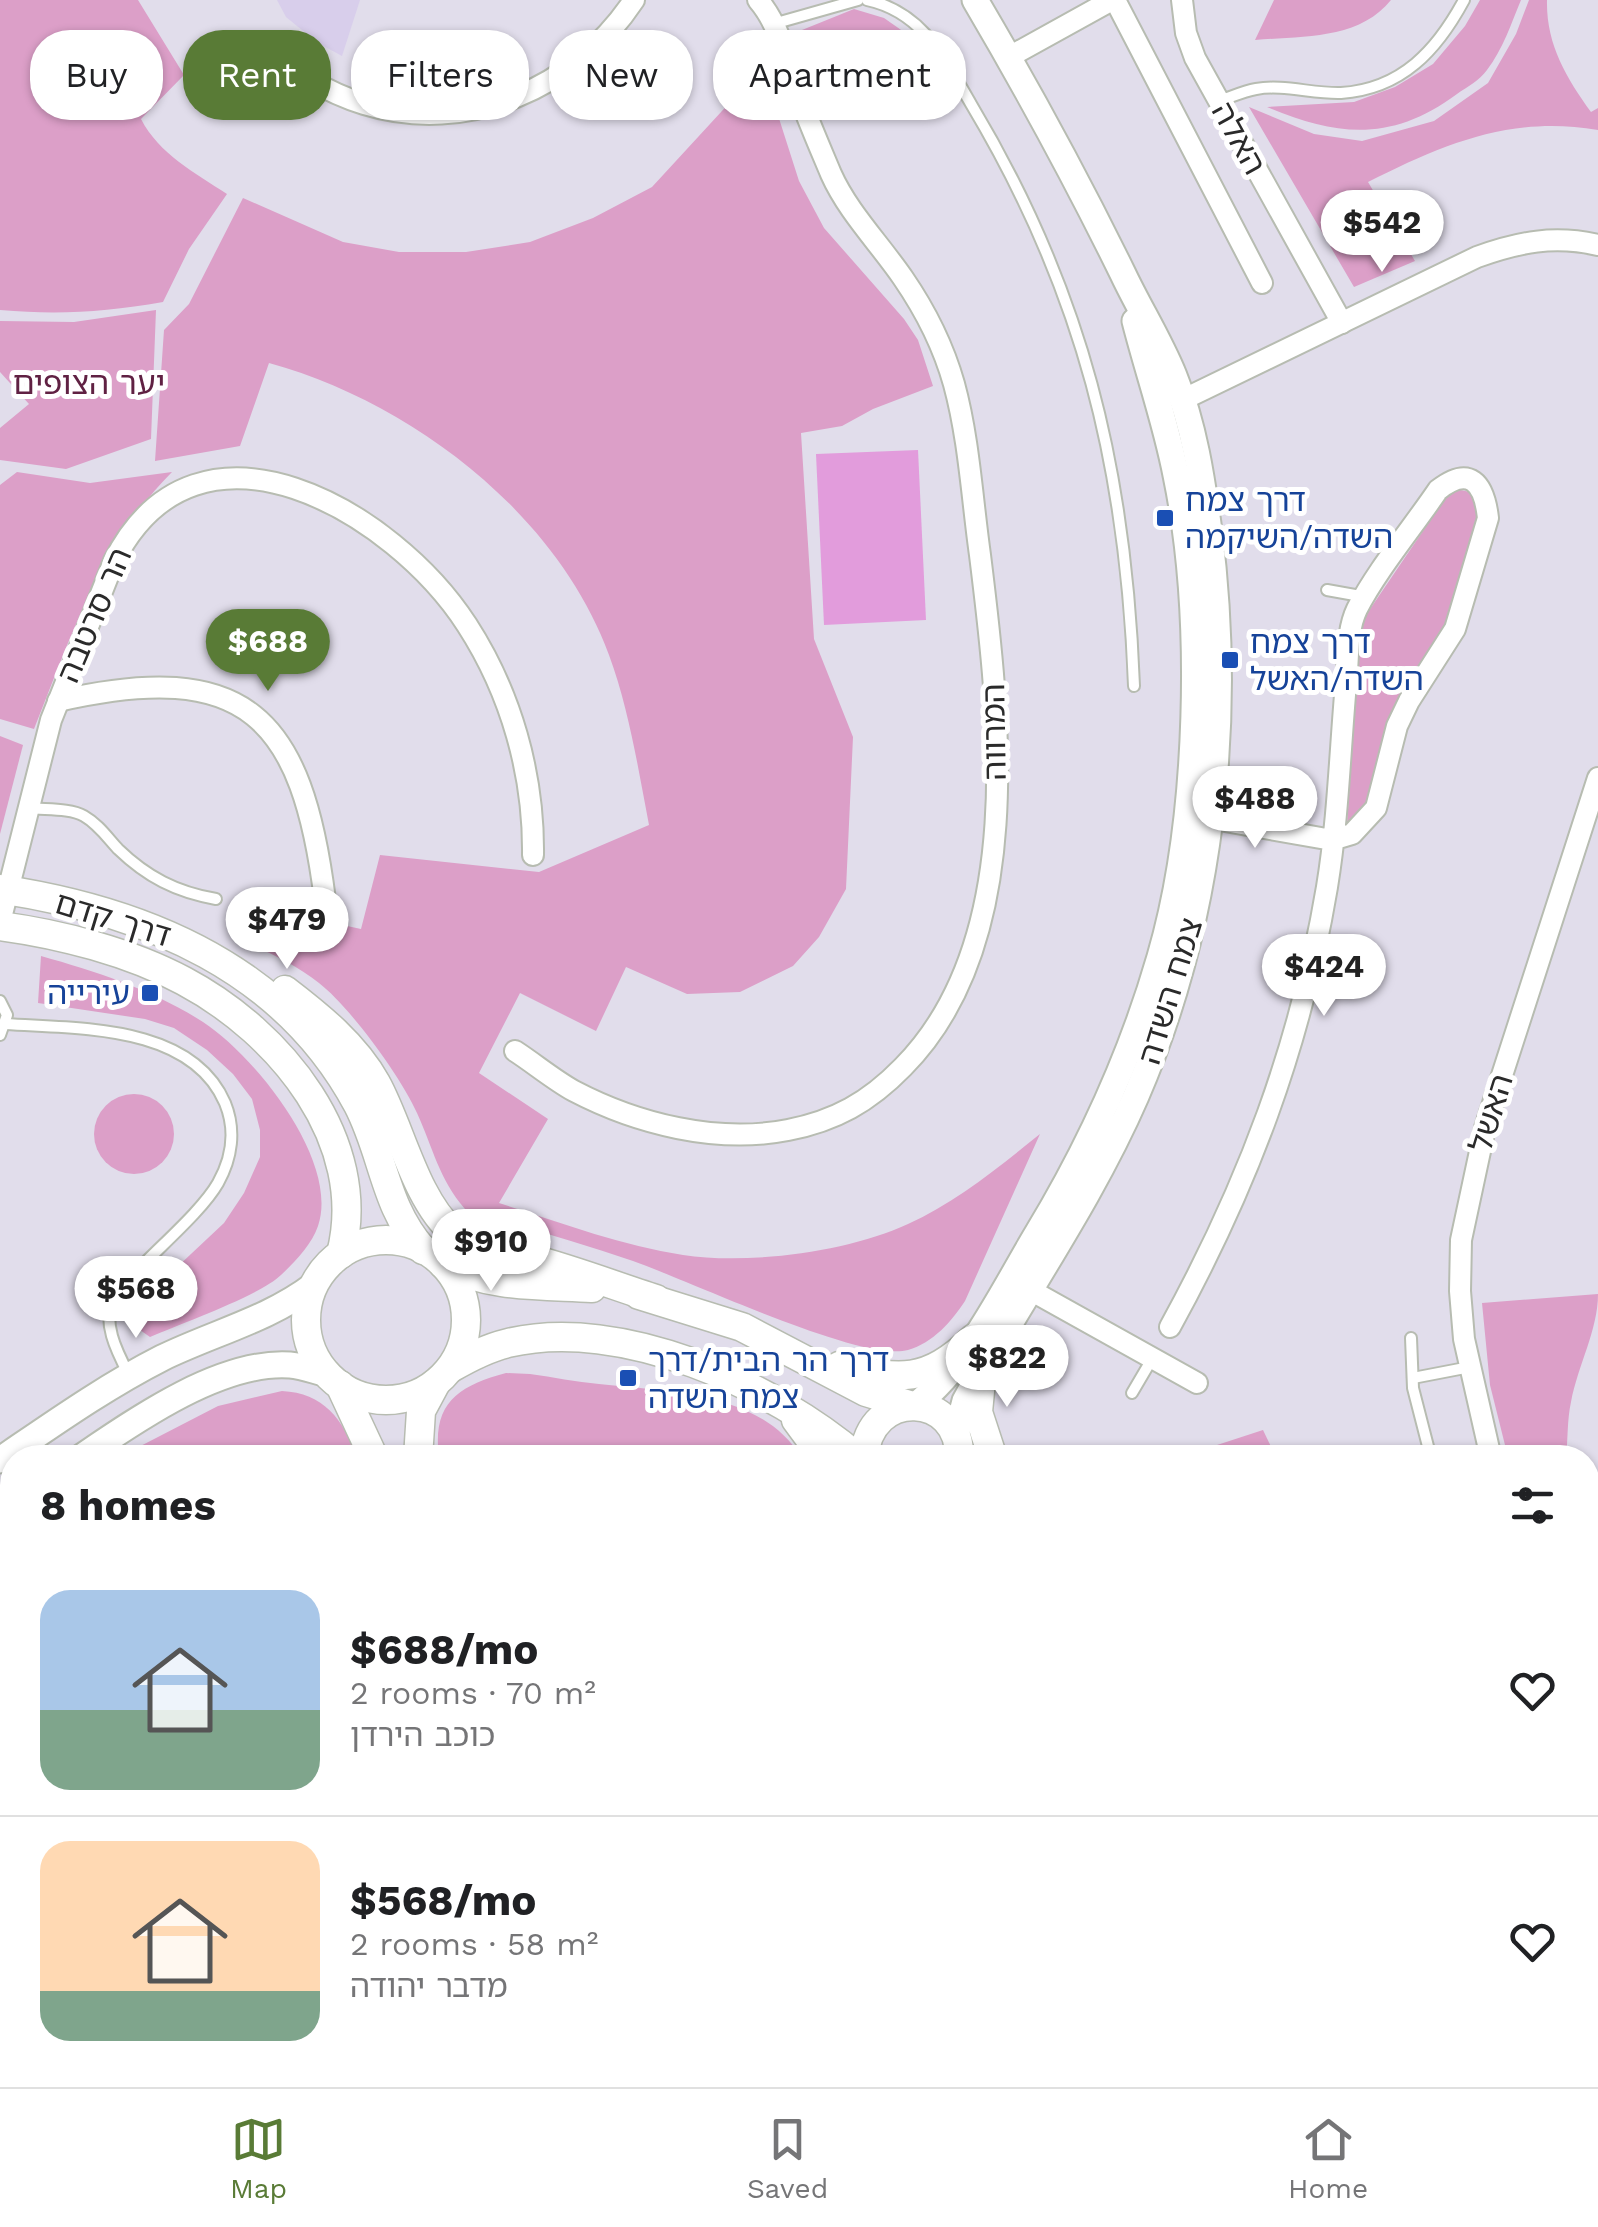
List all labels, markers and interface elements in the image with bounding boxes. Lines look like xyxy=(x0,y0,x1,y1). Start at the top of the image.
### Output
chip: Buy xyxy=(30,30,163,120)
chip: Rent xyxy=(183,30,331,120)
chip: Filters xyxy=(351,30,529,120)
chip: New xyxy=(549,30,693,120)
chip: Apartment xyxy=(713,30,966,120)
street label: האלה xyxy=(1204,95,1274,181)
pin: $542 xyxy=(1323,190,1441,275)
text: $542 xyxy=(1343,203,1421,241)
park label: יער הצופים xyxy=(13,364,165,402)
place label: דרך צמח השדה/השיקמה xyxy=(1185,481,1393,556)
marker: דרך צמח השדה/השיקמה xyxy=(1154,507,1176,529)
street label: הר סרטבה xyxy=(49,542,139,688)
pin: $688 xyxy=(209,609,327,694)
text: $688 xyxy=(228,622,308,660)
place label: דרך צמח השדה/האשל xyxy=(1250,623,1424,698)
marker: דרך צמח השדה/האשל xyxy=(1219,649,1241,671)
street label: המרווה xyxy=(974,683,1014,781)
pin: $488 xyxy=(1196,766,1314,851)
text: $488 xyxy=(1214,779,1296,817)
street label: דרך קדם xyxy=(50,883,176,955)
pin: $479 xyxy=(228,887,346,972)
text: $479 xyxy=(248,900,326,938)
street label: צמח השדה xyxy=(1130,913,1210,1069)
pin: $424 xyxy=(1265,934,1383,1019)
text: $424 xyxy=(1284,947,1364,985)
place label: עירייה xyxy=(47,974,130,1012)
marker: עירייה xyxy=(139,982,161,1004)
street label: האשל xyxy=(1461,1069,1521,1157)
pin: $910 xyxy=(432,1209,550,1294)
text: $910 xyxy=(454,1222,528,1260)
pin: $568 xyxy=(77,1256,195,1341)
text: $568 xyxy=(97,1269,175,1307)
pin: $822 xyxy=(948,1325,1066,1410)
text: $822 xyxy=(968,1338,1046,1376)
place label: דרך הר הבית/דרך צמח השדה xyxy=(648,1341,889,1416)
marker: דרך הר הבית/דרך צמח השדה xyxy=(617,1367,639,1389)
icon: filters xyxy=(1505,1478,1560,1533)
text: 8 homes xyxy=(40,1481,216,1530)
text: $688/mo xyxy=(350,1625,538,1674)
icon: home xyxy=(120,1630,240,1750)
icon: heart xyxy=(1505,1663,1560,1718)
text: 2 rooms · 70 m² xyxy=(350,1674,596,1712)
text: כוכב הירדן xyxy=(350,1716,495,1754)
text: $568/mo xyxy=(350,1876,537,1925)
icon: home xyxy=(120,1881,240,2001)
icon: heart xyxy=(1505,1914,1560,1969)
text: 2 rooms · 58 m² xyxy=(350,1925,598,1963)
text: מדבר יהודה xyxy=(350,1967,508,2005)
tab: Map xyxy=(230,2112,287,2205)
tab: Saved xyxy=(747,2112,828,2205)
tab: Home xyxy=(1288,2112,1368,2205)

